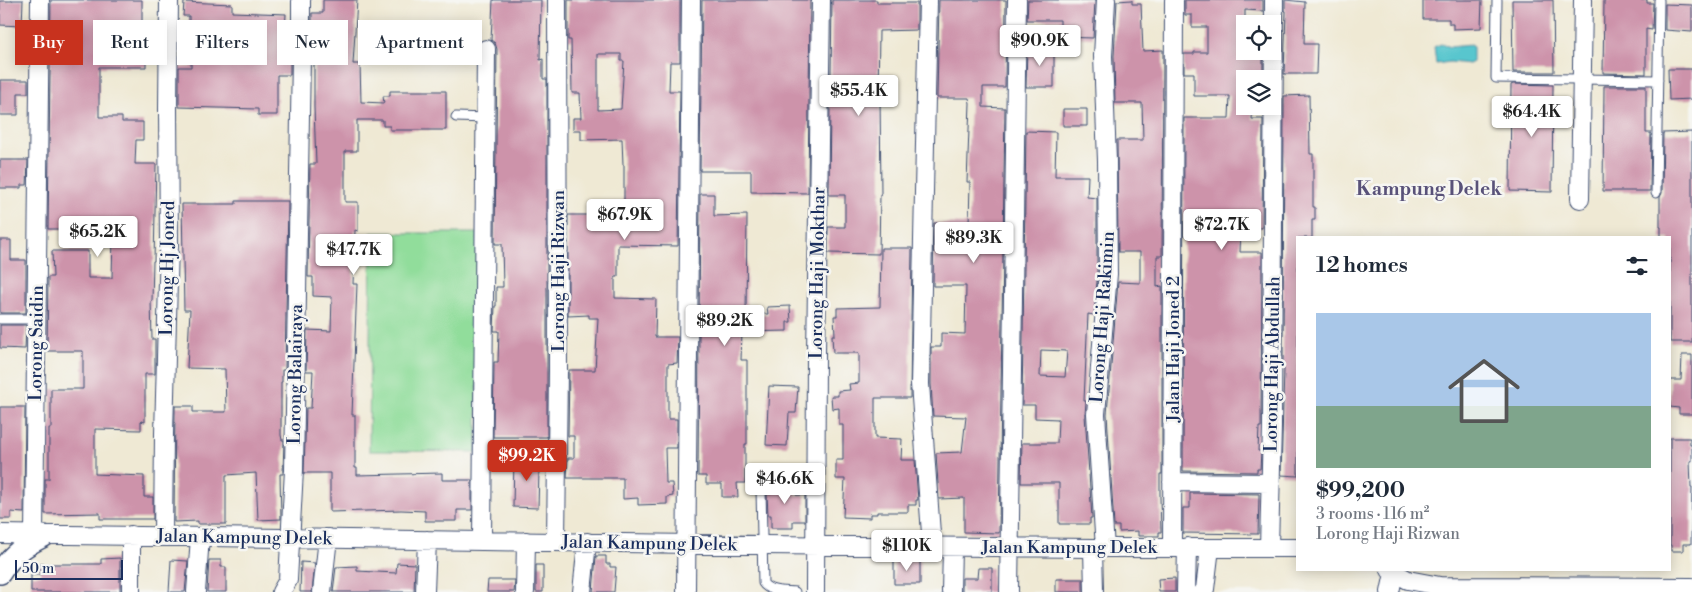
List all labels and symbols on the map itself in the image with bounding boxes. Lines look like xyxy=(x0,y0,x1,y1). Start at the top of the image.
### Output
pin: $90.9K xyxy=(999,24,1081,67)
pin: $55.4K xyxy=(818,74,900,117)
pin: $64.4K xyxy=(1491,96,1573,138)
district label: Kampung Delek xyxy=(1356,177,1502,201)
street label: Lorong Haji Mokthar xyxy=(805,187,831,359)
street label: Lorong Haji Rizwan xyxy=(547,190,570,352)
pin: $67.9K xyxy=(584,198,666,241)
street label: Lorong Hj Joned xyxy=(155,199,180,336)
pin: $72.7K xyxy=(1181,208,1263,251)
pin: $65.2K xyxy=(57,216,139,258)
pin: $89.3K xyxy=(933,222,1015,264)
street label: Lorong Haji Rakimin xyxy=(1085,230,1120,404)
pin: $47.7K xyxy=(313,234,395,276)
street label: Jalan Haji Joned 2 xyxy=(1162,276,1185,423)
street label: Lorong Haji Abdullah xyxy=(1259,276,1286,452)
street label: Lorong Saidin xyxy=(24,285,49,401)
street label: Lorong Balairaya xyxy=(283,303,308,444)
pin: $89.2K xyxy=(684,304,766,347)
pin: $99.2K xyxy=(486,440,568,482)
pin: $46.6K xyxy=(744,462,826,505)
street label: Jalan Kampung Delek xyxy=(155,524,334,551)
street label: Jalan Kampung Delek xyxy=(560,530,739,557)
pin: $110K xyxy=(872,530,942,572)
street label: Jalan Kampung Delek xyxy=(980,536,1158,559)
scale bar xyxy=(15,557,122,580)

